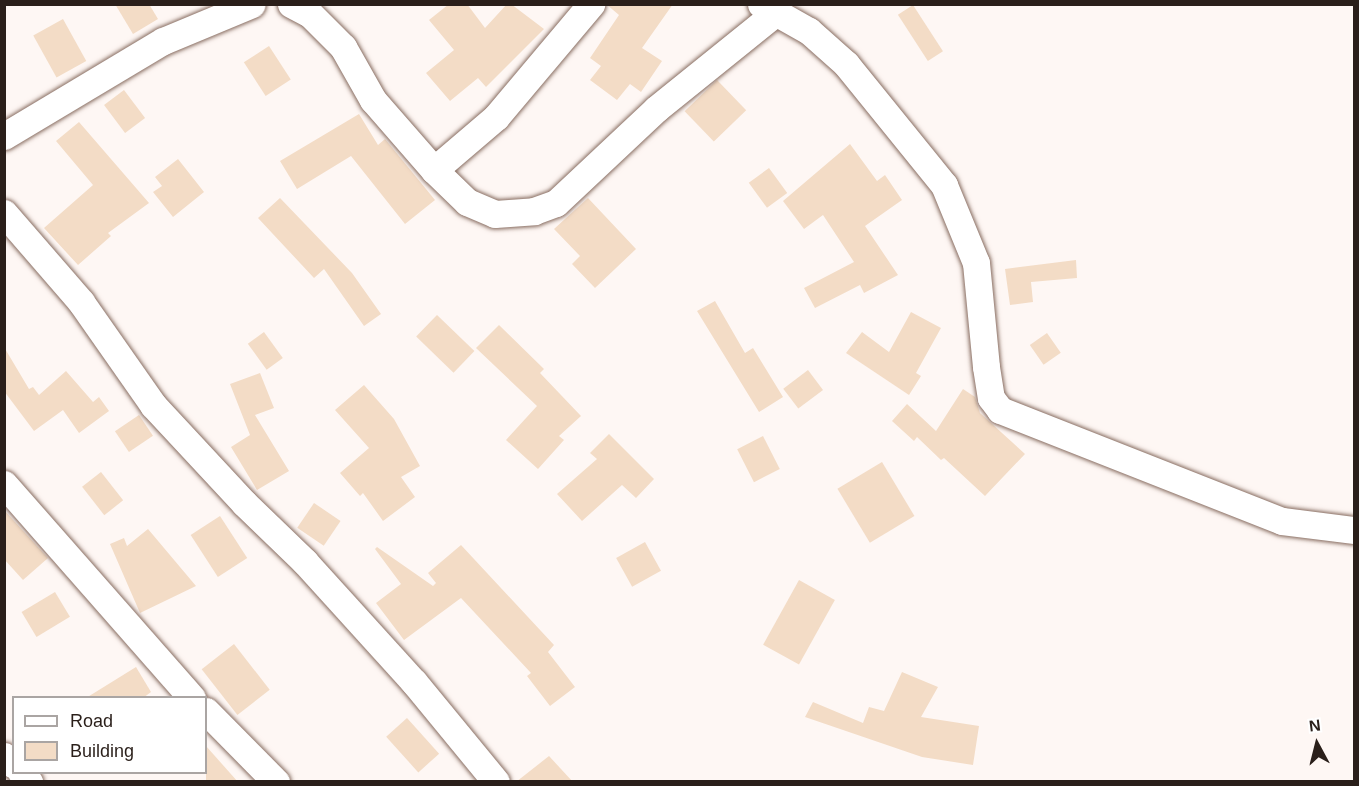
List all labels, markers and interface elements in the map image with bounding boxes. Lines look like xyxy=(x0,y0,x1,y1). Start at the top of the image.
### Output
legend xyxy=(12,696,207,774)
text: Road xyxy=(70,711,113,731)
north arrow xyxy=(1287,714,1347,774)
text: N xyxy=(1308,716,1322,735)
text: Building xyxy=(70,741,134,761)

